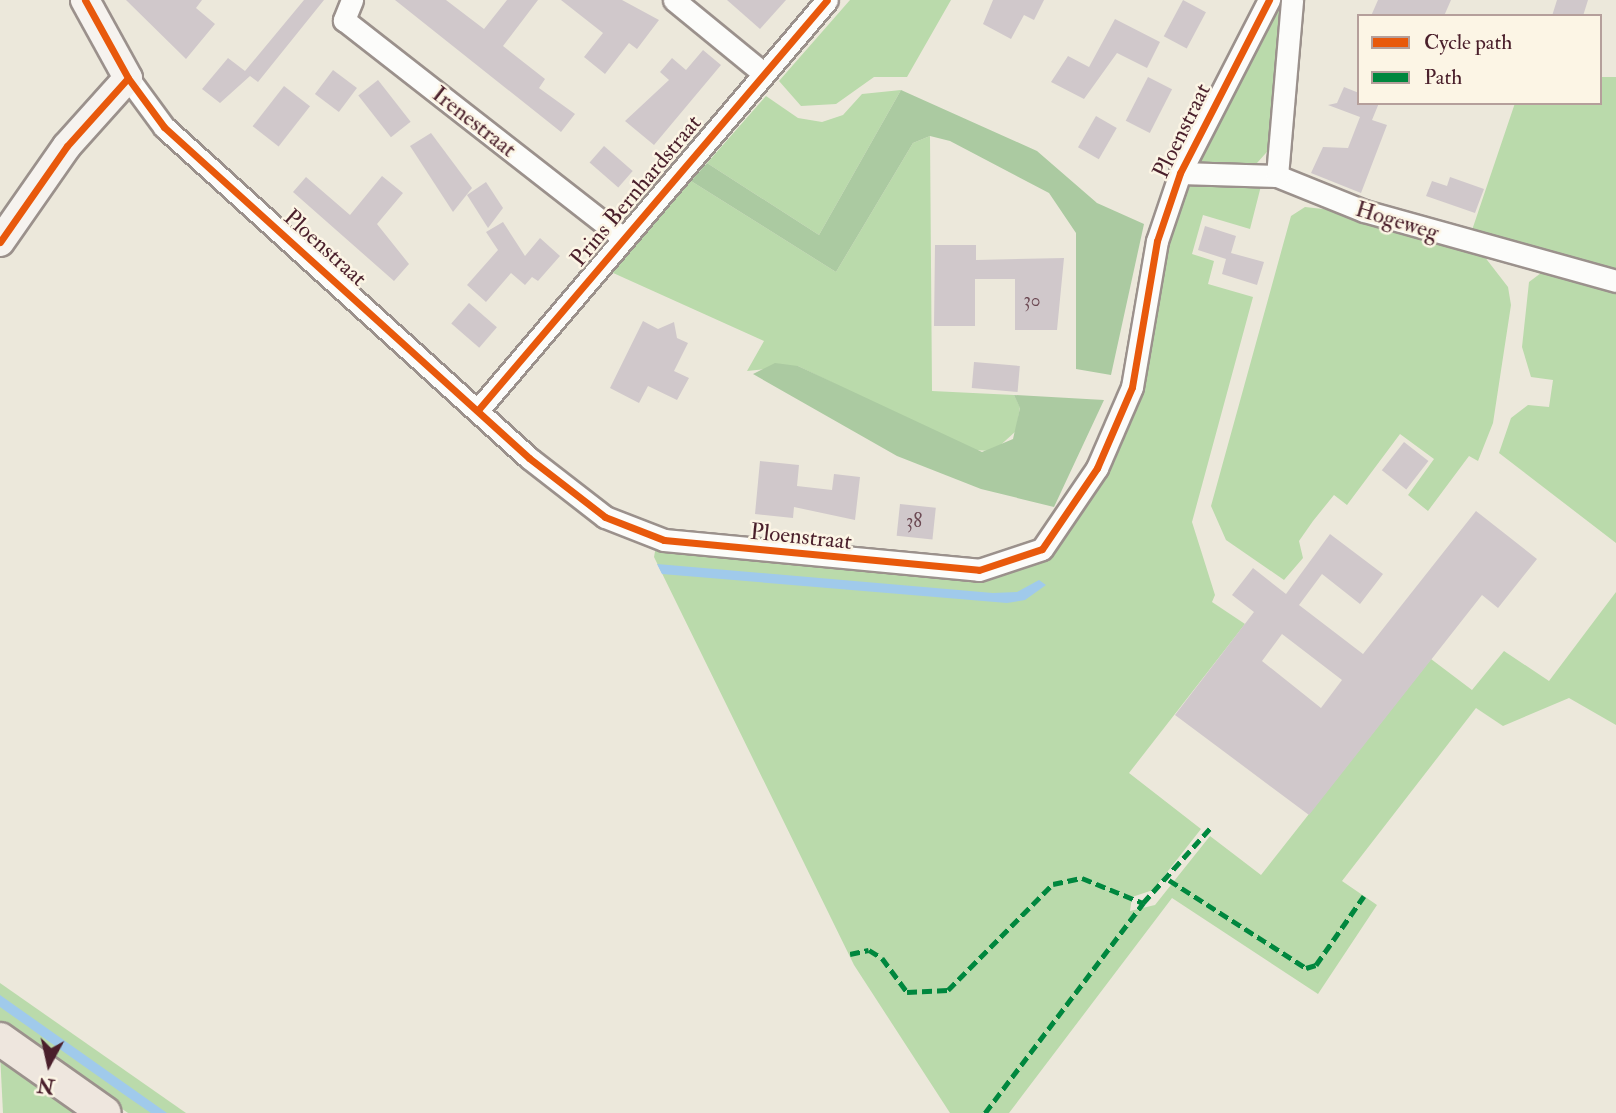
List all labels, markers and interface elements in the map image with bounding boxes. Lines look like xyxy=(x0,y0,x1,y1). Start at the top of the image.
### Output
legend xyxy=(1357,14,1602,105)
text: Cycle path xyxy=(1424,29,1512,56)
text: Path xyxy=(1424,64,1462,91)
street label: Ploenstraat xyxy=(1147,79,1217,183)
street label: Irenestraat xyxy=(426,81,522,163)
street label: Prins Bernhardstraat xyxy=(565,110,707,272)
street label: Hogeweg xyxy=(1352,195,1442,247)
street label: Ploenstraat xyxy=(278,204,372,292)
house number: 30 xyxy=(1023,290,1041,312)
house number: 38 xyxy=(906,511,922,533)
street label: Ploenstraat xyxy=(749,518,853,556)
north arrow xyxy=(14,1029,84,1099)
text: N xyxy=(36,1072,56,1098)

